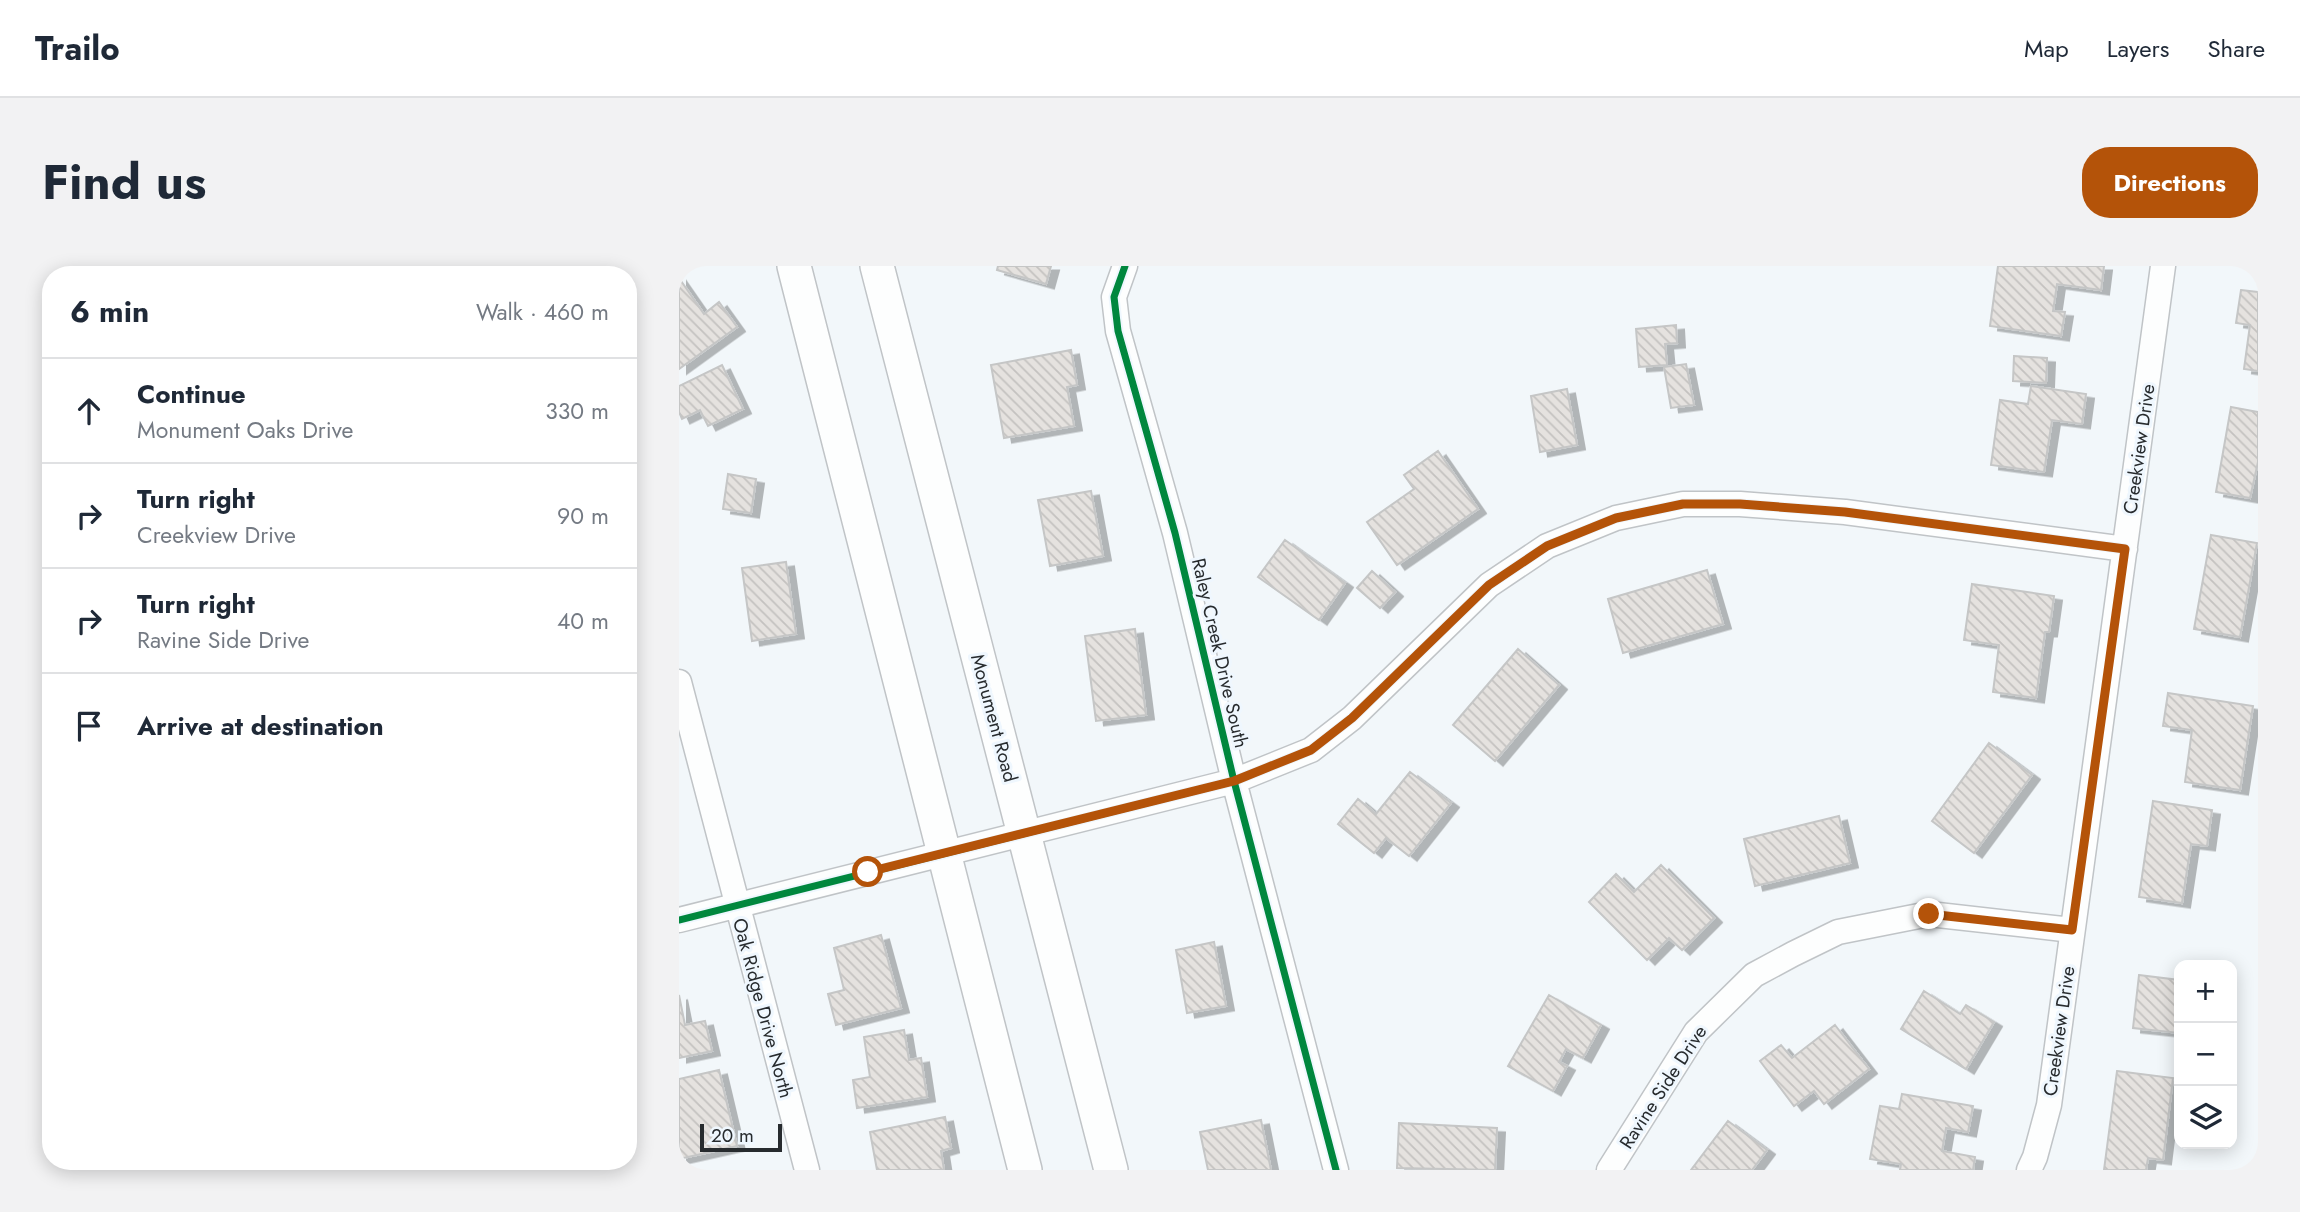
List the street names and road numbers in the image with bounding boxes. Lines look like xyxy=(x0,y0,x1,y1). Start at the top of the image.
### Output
street label: Creekview Drive xyxy=(2117,382,2162,516)
street label: Raley Creek Drive South xyxy=(1185,556,1255,750)
street label: Monument Road xyxy=(964,651,1024,785)
street label: Oak Ridge Drive North xyxy=(726,915,800,1101)
street label: Creekview Drive xyxy=(2037,964,2082,1098)
street label: Ravine Side Drive xyxy=(1613,1020,1713,1154)

